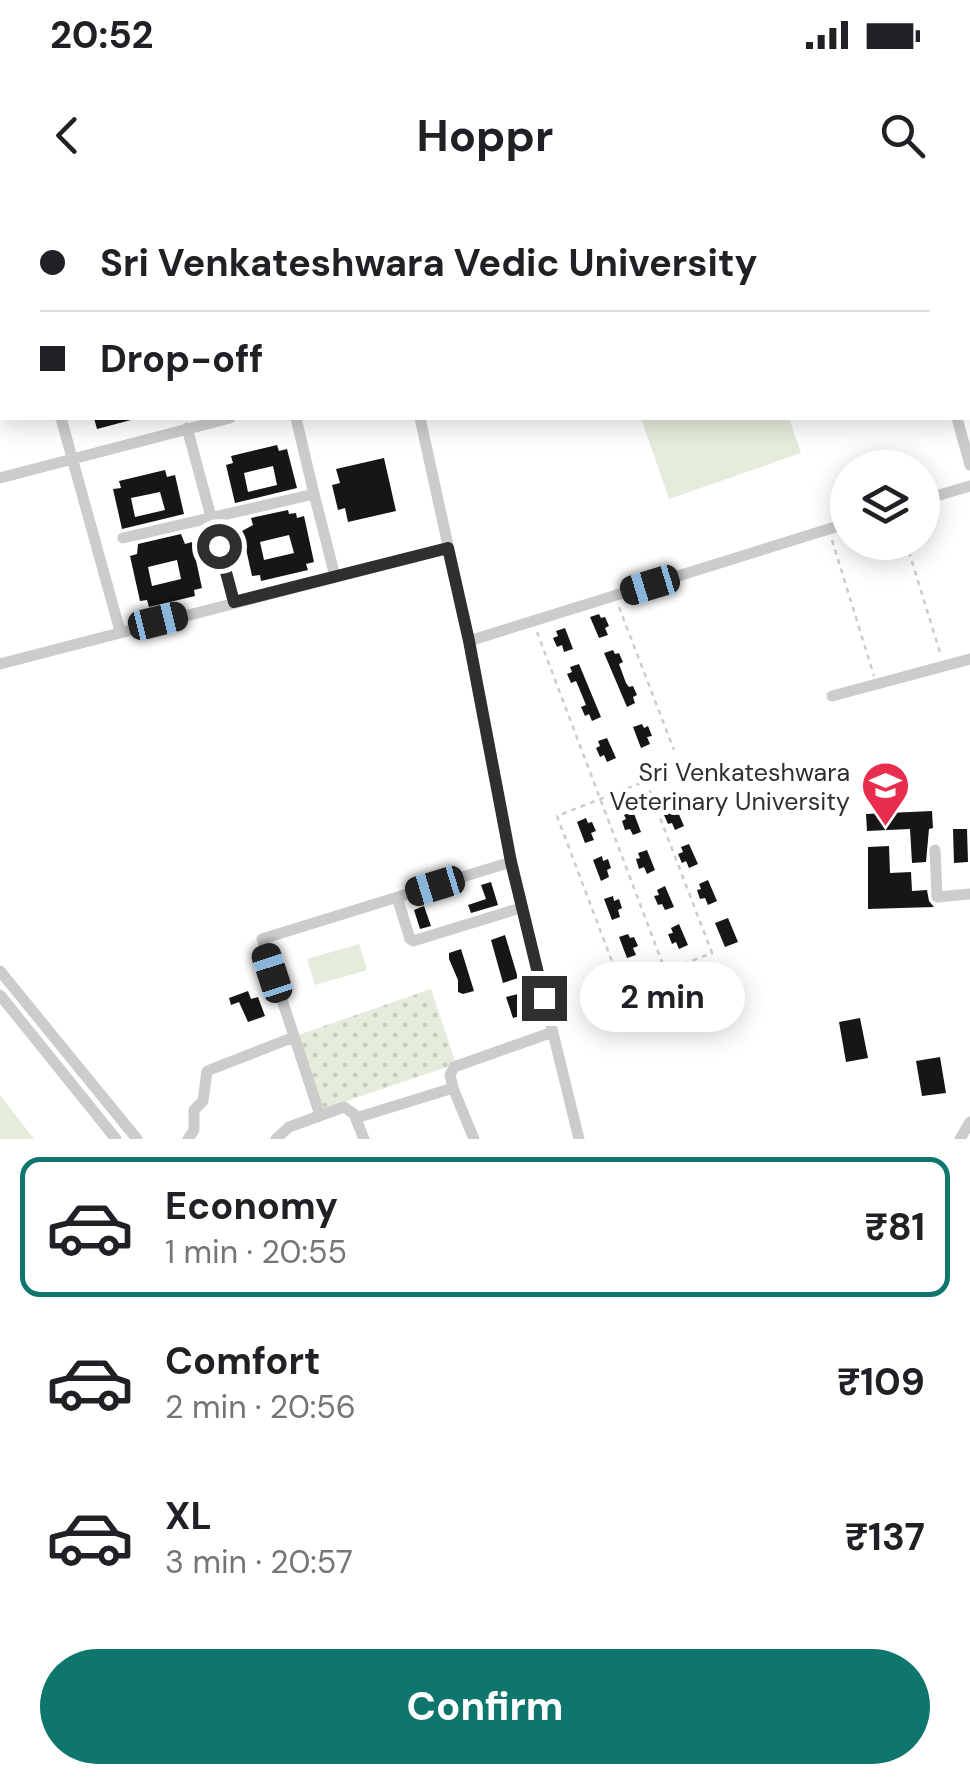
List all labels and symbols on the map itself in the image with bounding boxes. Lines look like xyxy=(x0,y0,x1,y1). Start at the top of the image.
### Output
route start xyxy=(197,524,242,569)
car xyxy=(617,562,683,608)
car xyxy=(125,599,191,643)
place label: Sri Venkateshwara Veterinary University xyxy=(609,756,850,818)
school or university icon: Sri Venkateshwara Veterinary University xyxy=(859,760,911,828)
car xyxy=(402,863,468,909)
car xyxy=(248,940,296,1006)
callout: 2 min xyxy=(579,963,744,1033)
route end xyxy=(522,976,567,1021)

